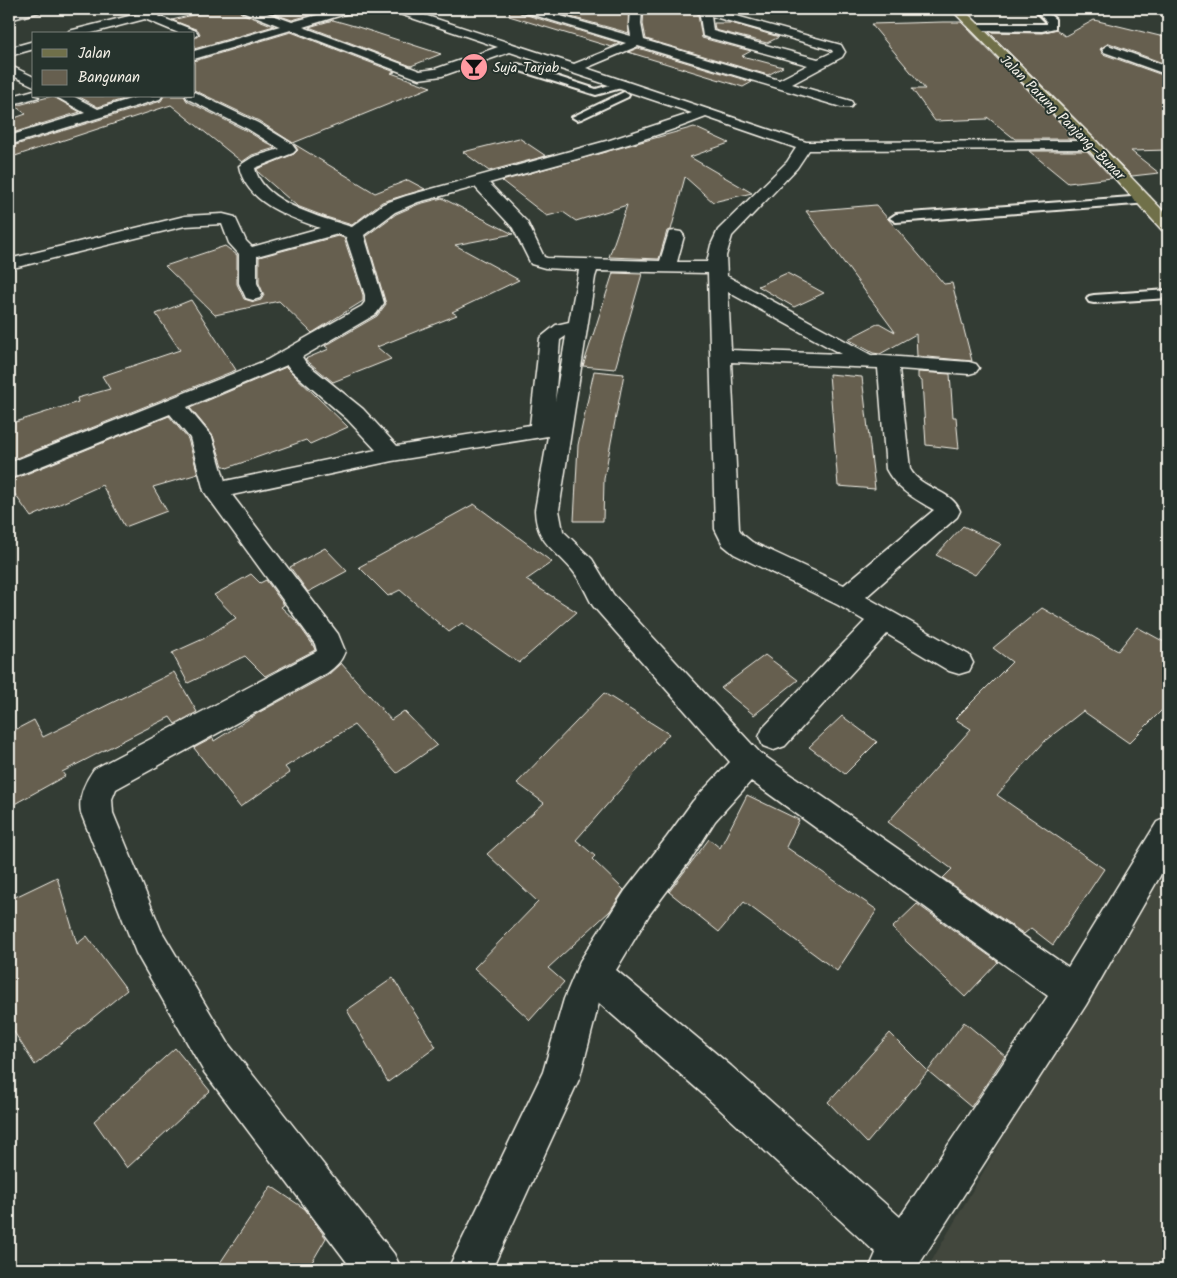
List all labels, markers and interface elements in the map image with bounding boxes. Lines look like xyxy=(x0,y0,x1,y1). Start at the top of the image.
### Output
legend xyxy=(32,32,195,98)
text: Jalan xyxy=(78,42,111,66)
street label: Jalan Parung Panjang–Bunar xyxy=(994,50,1131,187)
bar icon: Suja Tarjab xyxy=(459,52,489,82)
place label: Suja Tarjab xyxy=(493,57,560,79)
text: Bangunan xyxy=(78,66,140,90)

